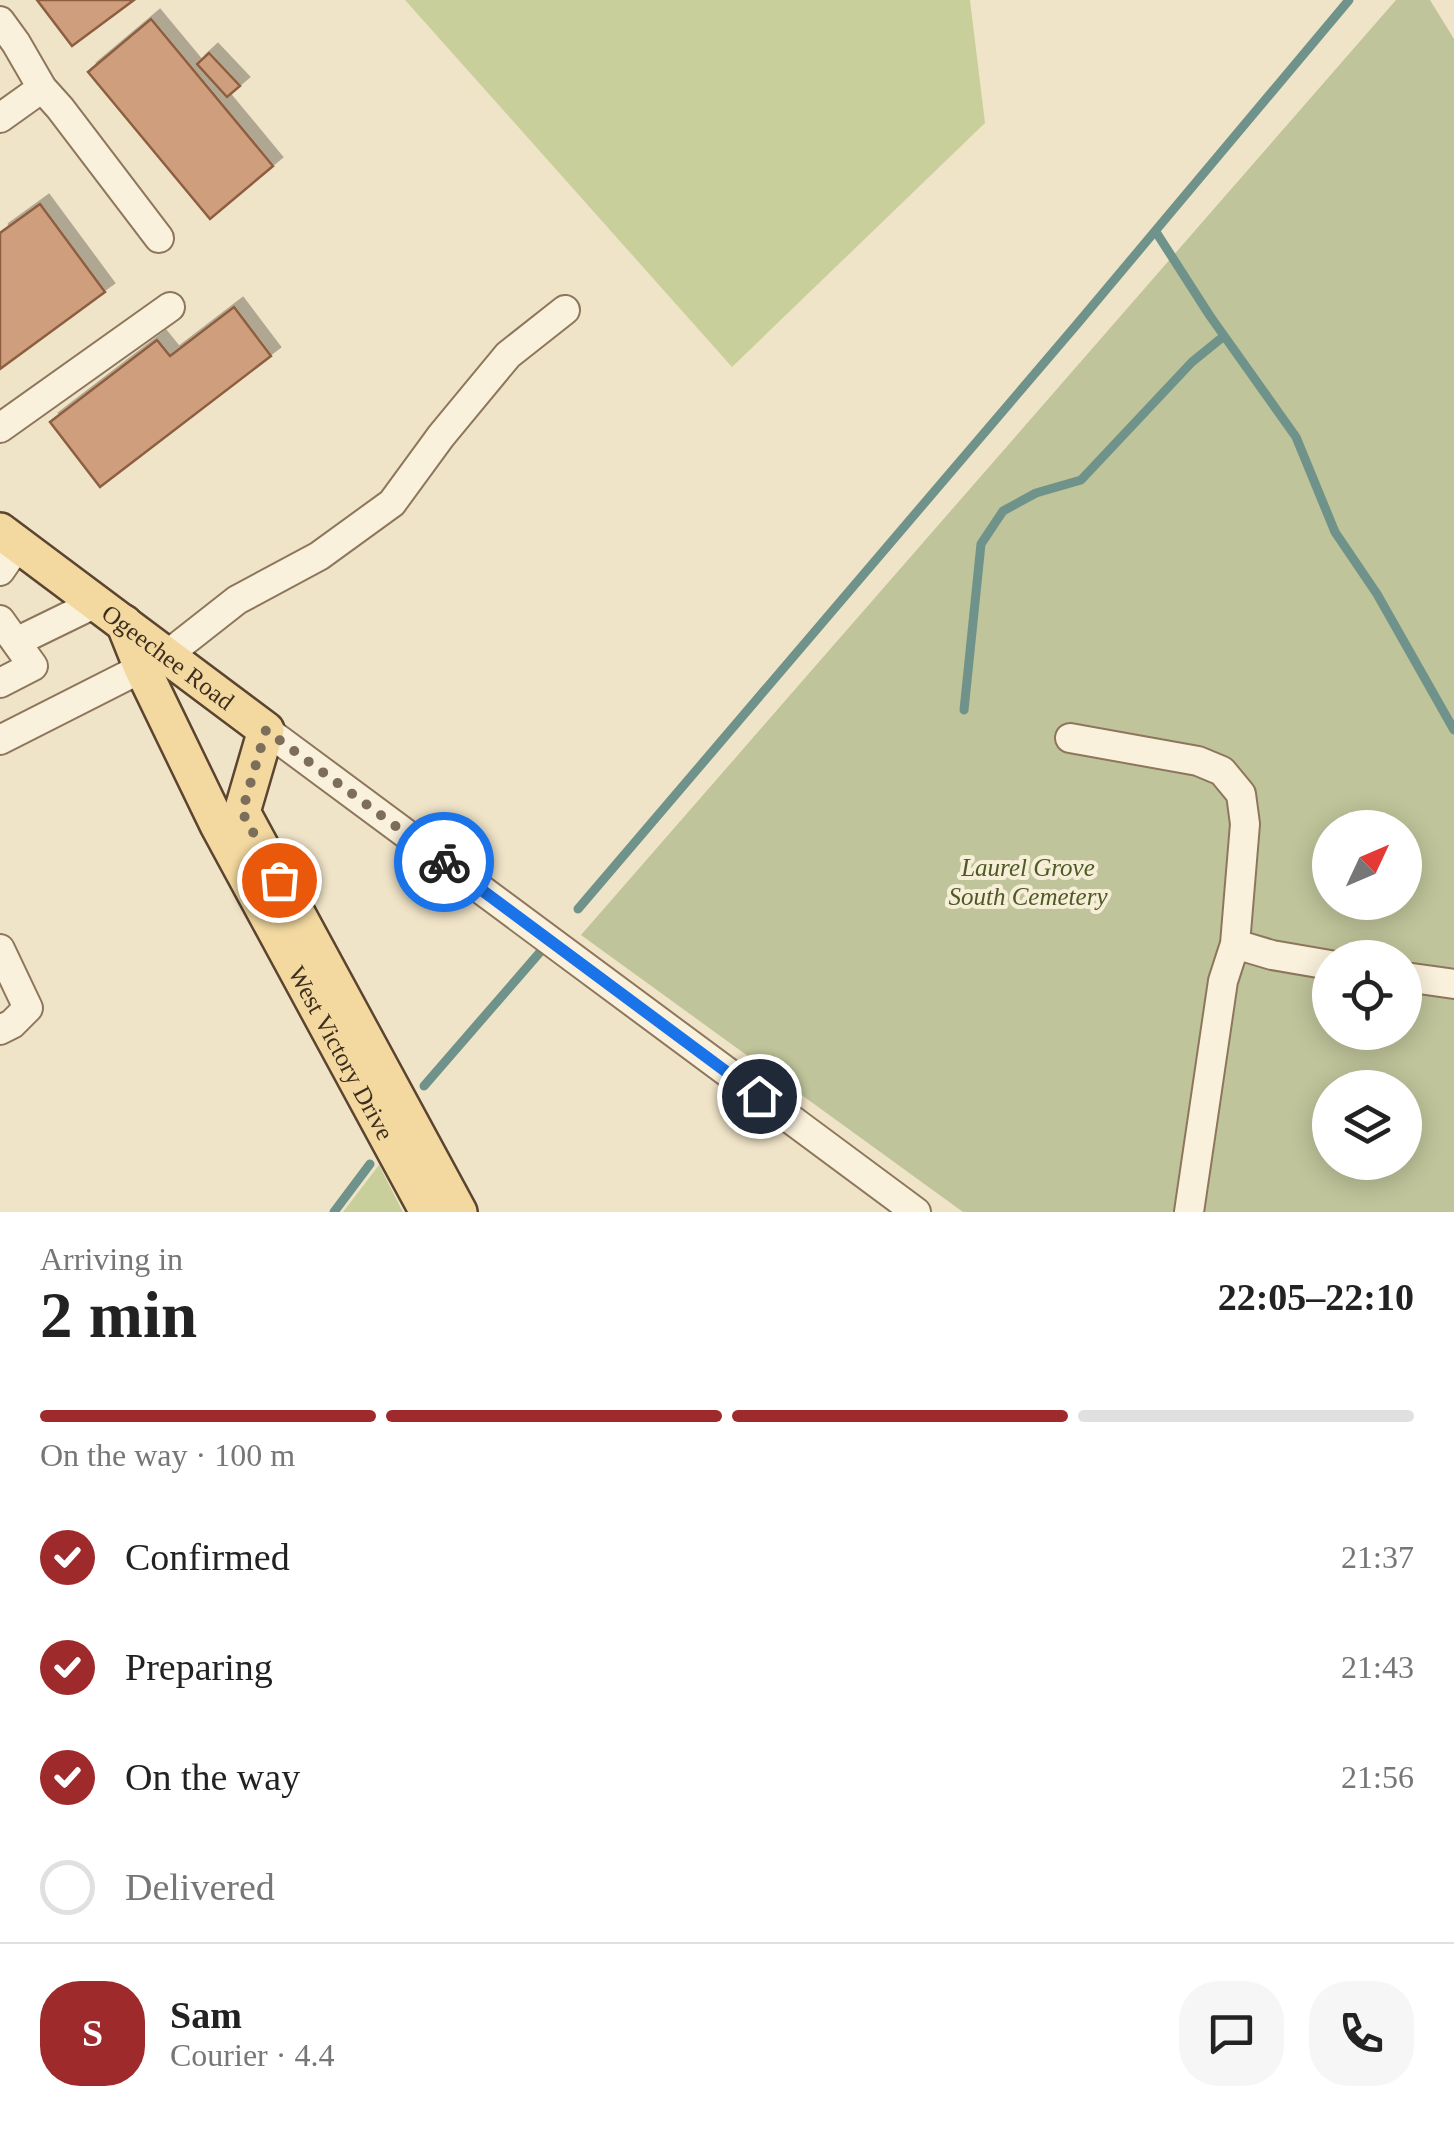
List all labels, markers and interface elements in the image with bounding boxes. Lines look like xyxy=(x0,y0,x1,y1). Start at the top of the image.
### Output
street label: Ogeechee Road xyxy=(97,599,240,715)
north arrow xyxy=(1312,810,1422,920)
map controls xyxy=(1312,810,1422,1180)
courier xyxy=(394,812,494,912)
icon: bike xyxy=(417,835,472,890)
pin xyxy=(237,838,322,923)
icon: bag xyxy=(252,853,307,908)
park label: Laurel Grove South Cemetery xyxy=(949,854,1108,910)
button: locate xyxy=(1312,940,1422,1050)
street label: West Victory Drive xyxy=(284,961,400,1144)
pin xyxy=(717,1054,802,1139)
icon: home xyxy=(732,1069,787,1124)
button: layers xyxy=(1312,1070,1422,1180)
text: Arriving in xyxy=(40,1241,183,1277)
text: 22:05–22:10 xyxy=(1218,1276,1414,1318)
text: 2 min xyxy=(40,1279,197,1351)
text: On the way · 100 m xyxy=(40,1437,295,1473)
icon: check xyxy=(40,1530,95,1585)
text: Confirmed xyxy=(125,1536,290,1578)
text: 21:37 xyxy=(1341,1539,1414,1575)
icon: check xyxy=(40,1640,95,1695)
text: Preparing xyxy=(125,1646,273,1688)
text: 21:43 xyxy=(1341,1649,1414,1685)
icon: check xyxy=(40,1750,95,1805)
text: On the way xyxy=(125,1756,300,1798)
text: 21:56 xyxy=(1341,1759,1414,1795)
text: Delivered xyxy=(125,1866,275,1908)
button: chat xyxy=(1179,1981,1284,2086)
button: phone xyxy=(1309,1981,1414,2086)
text: Sam xyxy=(170,1994,242,2036)
text: S xyxy=(82,2012,103,2054)
text: Courier · 4.4 xyxy=(170,2037,334,2073)

